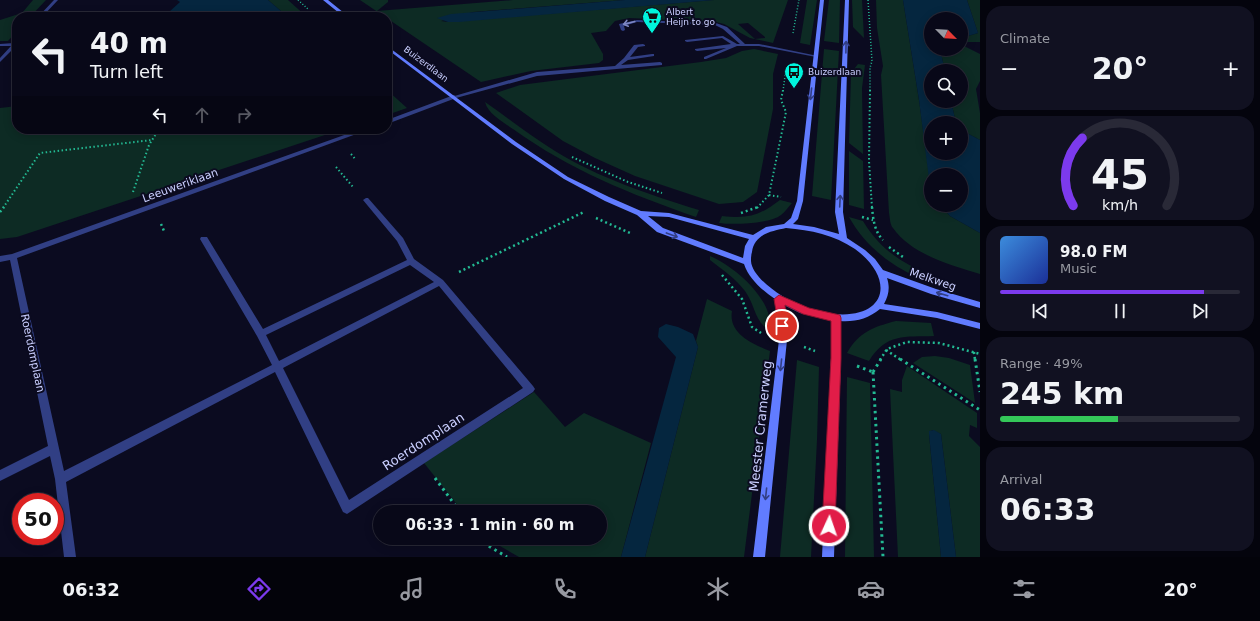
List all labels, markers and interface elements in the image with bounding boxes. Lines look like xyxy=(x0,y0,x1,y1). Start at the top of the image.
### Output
supermarket icon: Albert Heijn to go xyxy=(641,6,663,34)
place label: Albert Heijn to go xyxy=(666,7,715,27)
north arrow xyxy=(924,12,968,56)
map controls xyxy=(924,12,968,212)
one-way arrow xyxy=(622,19,635,27)
text: 40 m xyxy=(90,27,168,60)
icon: left xyxy=(24,28,76,80)
text: Climate xyxy=(1000,31,1050,46)
one-way arrow xyxy=(842,41,850,54)
street label: Buizerdlaan xyxy=(402,44,450,84)
text: 20° xyxy=(1092,51,1148,86)
text: − xyxy=(1000,56,1018,81)
text: + xyxy=(1222,56,1240,81)
text: Turn left xyxy=(90,61,163,82)
bus stop icon: Buizerdlaan xyxy=(783,61,805,89)
button: search xyxy=(924,64,968,108)
place label: Buizerdlaan xyxy=(808,67,861,77)
one-way arrow xyxy=(808,87,815,100)
icon: left xyxy=(149,104,171,126)
icon: ahead xyxy=(191,104,213,126)
icon: right xyxy=(233,104,255,126)
button: + xyxy=(924,116,968,160)
text: 45 xyxy=(1091,150,1149,199)
street label: Leeuweriklaan xyxy=(141,166,220,205)
button: − xyxy=(924,168,968,212)
one-way arrow xyxy=(836,195,843,208)
text: km/h xyxy=(1102,197,1138,213)
one-way arrow xyxy=(666,231,678,239)
text: 98.0 FM xyxy=(1060,243,1127,261)
text: Music xyxy=(1060,261,1097,276)
street label: Melkweg xyxy=(908,265,958,294)
one-way arrow xyxy=(936,290,949,297)
icon: previous xyxy=(1029,300,1051,322)
icon: pause xyxy=(1109,300,1131,322)
icon: next xyxy=(1189,300,1211,322)
pin xyxy=(765,309,799,343)
street label: Roerdomplaan xyxy=(18,313,47,394)
icon: arrive xyxy=(771,315,793,337)
text: Range · 49% xyxy=(1000,356,1083,371)
one-way arrow xyxy=(777,358,784,371)
street label: Meester Cramerweg xyxy=(746,360,775,492)
text: 245 km xyxy=(1000,376,1124,411)
street label: Roerdomplaan xyxy=(380,409,467,473)
text: Arrival xyxy=(1000,472,1042,487)
one-way arrow xyxy=(763,487,770,500)
text: 06:33 xyxy=(1000,492,1096,527)
speed limit sign: 50 xyxy=(12,493,64,545)
position arrow xyxy=(808,505,850,547)
text: 06:33 · 1 min · 60 m xyxy=(406,516,574,534)
icon: directions xyxy=(245,575,273,603)
icon: music xyxy=(398,575,426,603)
icon: phone xyxy=(551,575,579,603)
icon: climate xyxy=(704,575,732,603)
icon: car xyxy=(857,575,885,603)
icon: filters xyxy=(1010,575,1038,603)
text: 06:32 xyxy=(63,579,120,600)
text: 20° xyxy=(1163,579,1197,600)

